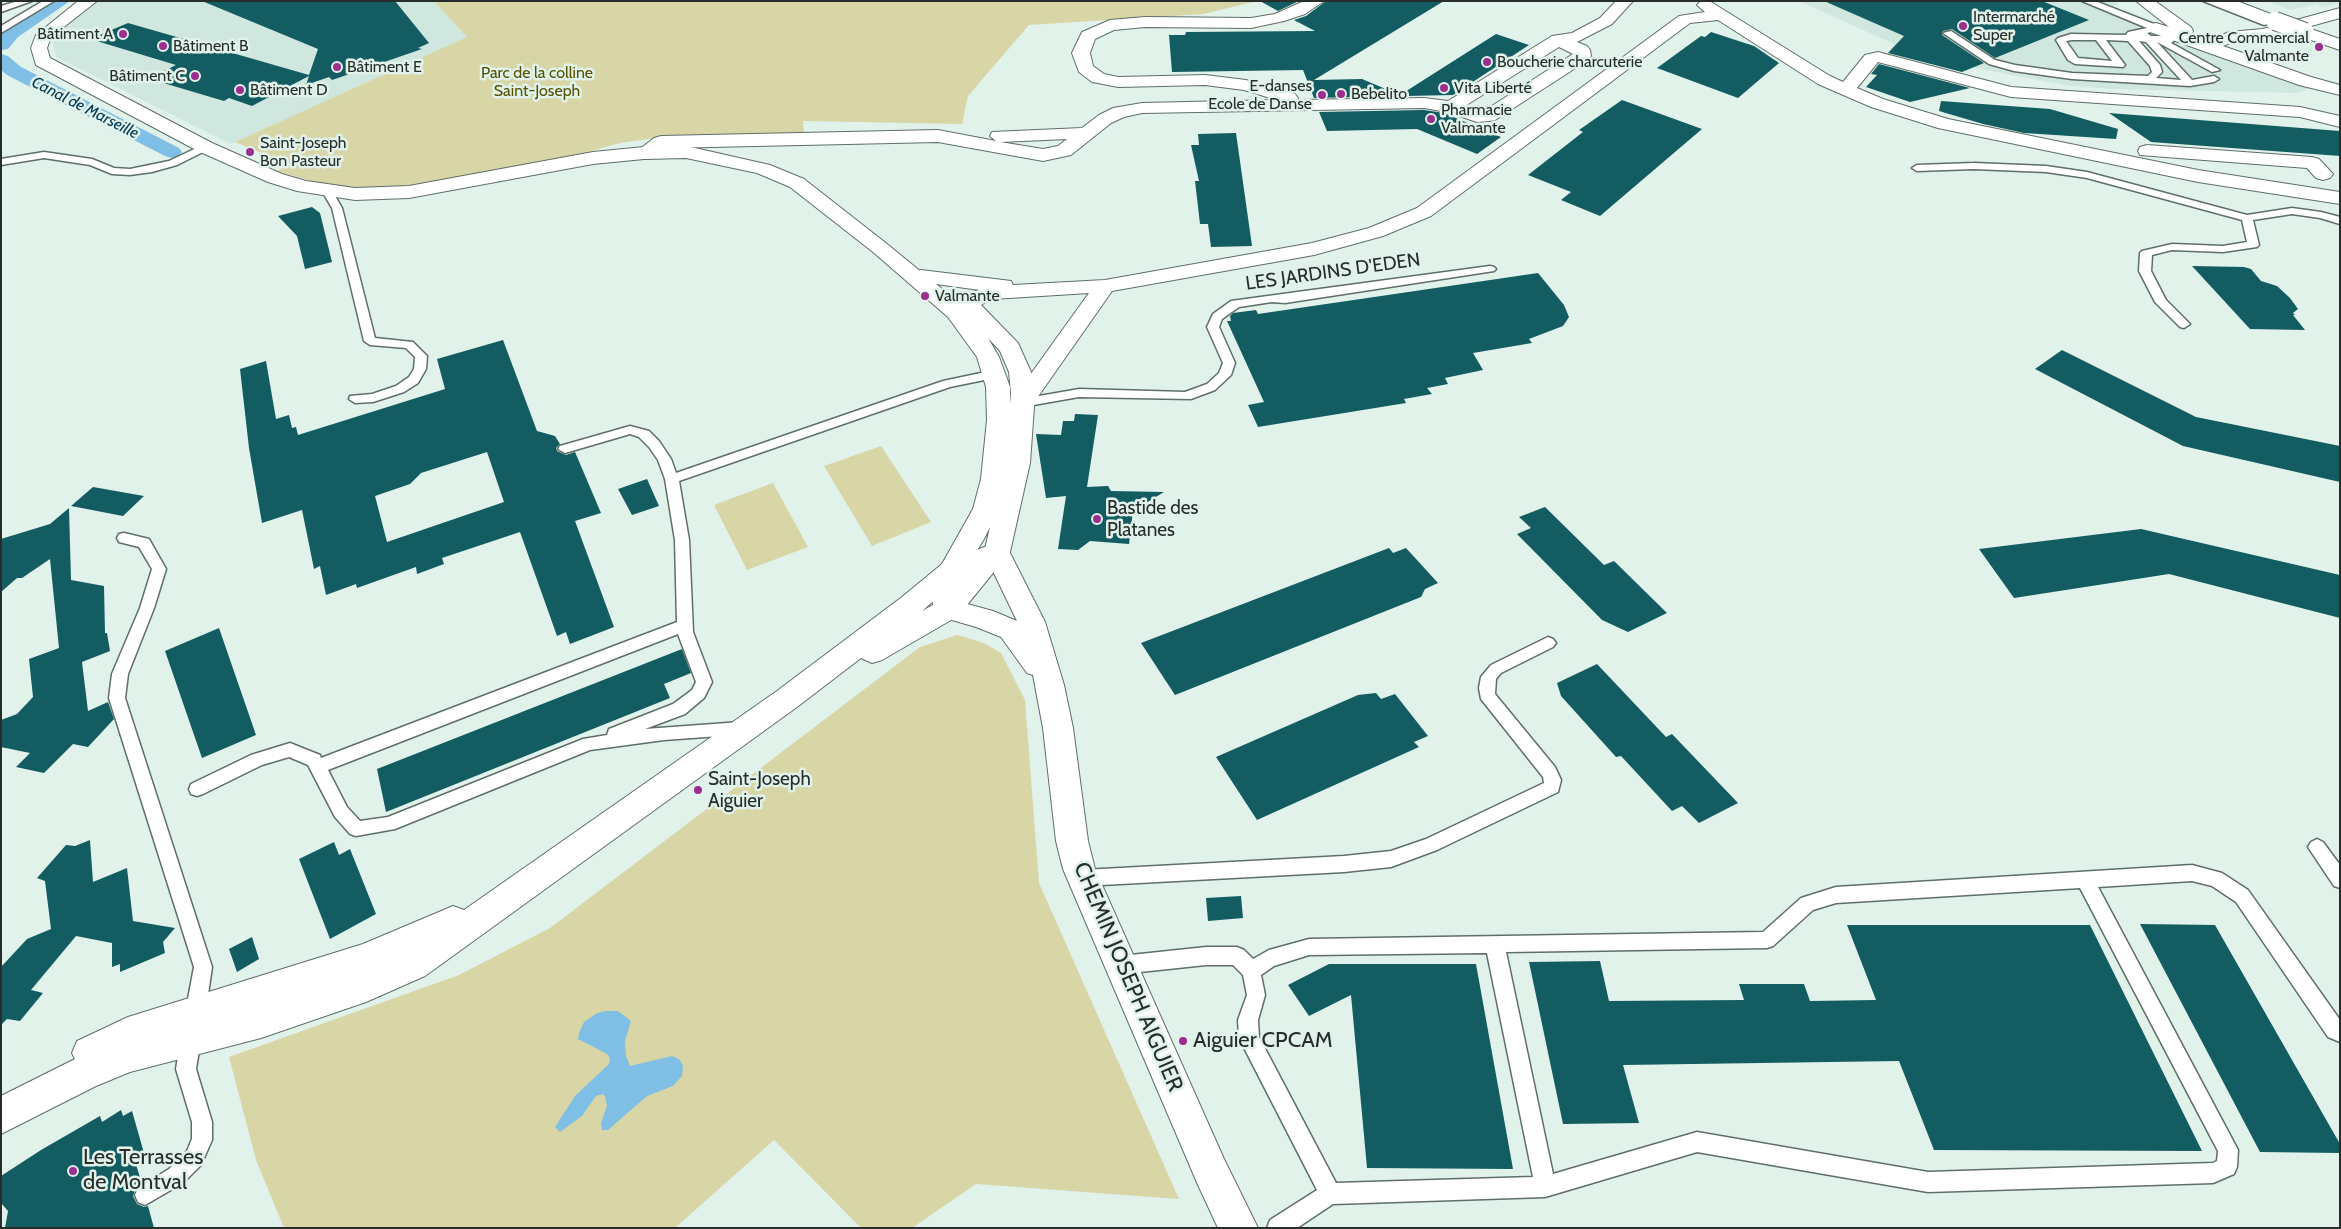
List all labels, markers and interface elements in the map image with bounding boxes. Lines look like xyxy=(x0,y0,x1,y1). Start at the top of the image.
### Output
place label: Intermarché Super xyxy=(1973,7,2055,45)
marker: Intermarché Super xyxy=(1957,20,1969,32)
place label: Bâtiment A xyxy=(37,24,113,44)
marker: Bâtiment A xyxy=(117,28,129,40)
place label: Centre Commercial Valmante xyxy=(2179,28,2309,66)
place label: Bâtiment B xyxy=(173,36,248,56)
marker: Bâtiment B xyxy=(157,40,169,52)
marker: Centre Commercial Valmante xyxy=(2313,41,2325,53)
place label: Boucherie charcuterie xyxy=(1497,52,1642,72)
marker: Boucherie charcuterie xyxy=(1481,56,1493,68)
place label: Bâtiment E xyxy=(347,57,422,77)
marker: Bâtiment E xyxy=(331,61,343,73)
park label: Parc de la colline Saint-Joseph xyxy=(481,63,593,101)
place label: Bâtiment C xyxy=(109,66,185,86)
marker: Bâtiment C xyxy=(189,70,201,82)
water label: Canal de Marseille xyxy=(28,73,142,143)
place label: E-danses Ecole de Danse xyxy=(1208,76,1312,114)
place label: Vita Liberté xyxy=(1454,78,1532,98)
place label: Bâtiment D xyxy=(250,80,328,100)
marker: Vita Liberté xyxy=(1438,82,1450,94)
marker: Bâtiment D xyxy=(234,84,246,96)
place label: Bebelito xyxy=(1351,84,1407,104)
marker: Bebelito xyxy=(1335,88,1347,100)
marker: E-danses Ecole de Danse xyxy=(1316,89,1328,101)
place label: Pharmacie Valmante xyxy=(1441,100,1512,138)
marker: Pharmacie Valmante xyxy=(1425,113,1437,125)
place label: Saint-Joseph Bon Pasteur xyxy=(260,133,346,171)
marker: Saint-Joseph Bon Pasteur xyxy=(244,146,256,158)
street label: LES JARDINS D'EDEN xyxy=(1244,248,1422,296)
place label: Valmante xyxy=(935,286,1000,306)
marker: Valmante xyxy=(919,290,931,302)
place label: Bastide des Platanes xyxy=(1107,497,1198,541)
marker: Bastide des Platanes xyxy=(1091,513,1103,525)
place label: Saint-Joseph Aiguier xyxy=(708,768,811,812)
marker: Saint-Joseph Aiguier xyxy=(692,784,704,796)
street label: CHEMIN JOSEPH AIGUIER xyxy=(1068,858,1188,1096)
place label: Aiguier CPCAM xyxy=(1193,1028,1333,1054)
marker: Aiguier CPCAM xyxy=(1177,1035,1189,1047)
place label: Les Terrasses de Montval xyxy=(83,1145,203,1196)
marker: Les Terrasses de Montval xyxy=(67,1165,79,1177)

